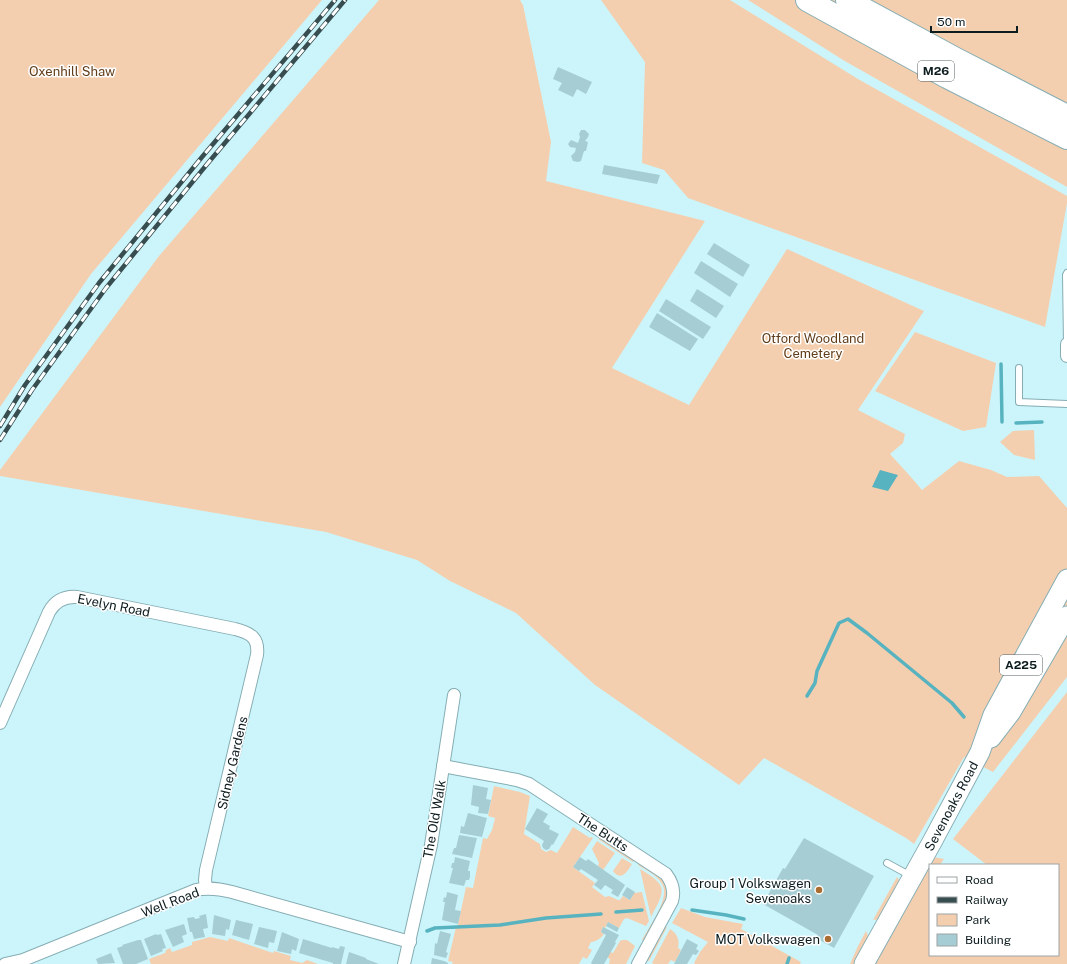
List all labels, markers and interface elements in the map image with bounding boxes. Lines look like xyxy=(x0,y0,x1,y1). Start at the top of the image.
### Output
scale bar xyxy=(931,8,1017,34)
text: 50 m xyxy=(937,15,965,29)
road number: M26 xyxy=(918,61,954,81)
park label: Oxenhill Shaw xyxy=(29,64,115,79)
park label: Otford Woodland Cemetery xyxy=(762,331,864,361)
street label: Evelyn Road xyxy=(76,591,152,620)
road number: A225 xyxy=(1000,655,1042,675)
street label: Sidney Gardens xyxy=(214,715,251,811)
street label: Sevenoaks Road xyxy=(922,759,981,854)
street label: The Old Walk xyxy=(420,779,449,860)
street label: The Butts xyxy=(574,810,631,854)
legend xyxy=(929,864,1059,956)
text: Road xyxy=(965,873,993,887)
place label: Group 1 Volkswagen Sevenoaks xyxy=(690,876,811,906)
street label: Well Road xyxy=(139,885,201,920)
marker: Group 1 Volkswagen Sevenoaks xyxy=(814,885,824,895)
text: Railway xyxy=(965,893,1009,907)
text: Park xyxy=(965,913,991,927)
place label: MOT Volkswagen xyxy=(715,932,820,947)
text: Building xyxy=(965,933,1011,947)
marker: MOT Volkswagen xyxy=(823,934,833,944)

